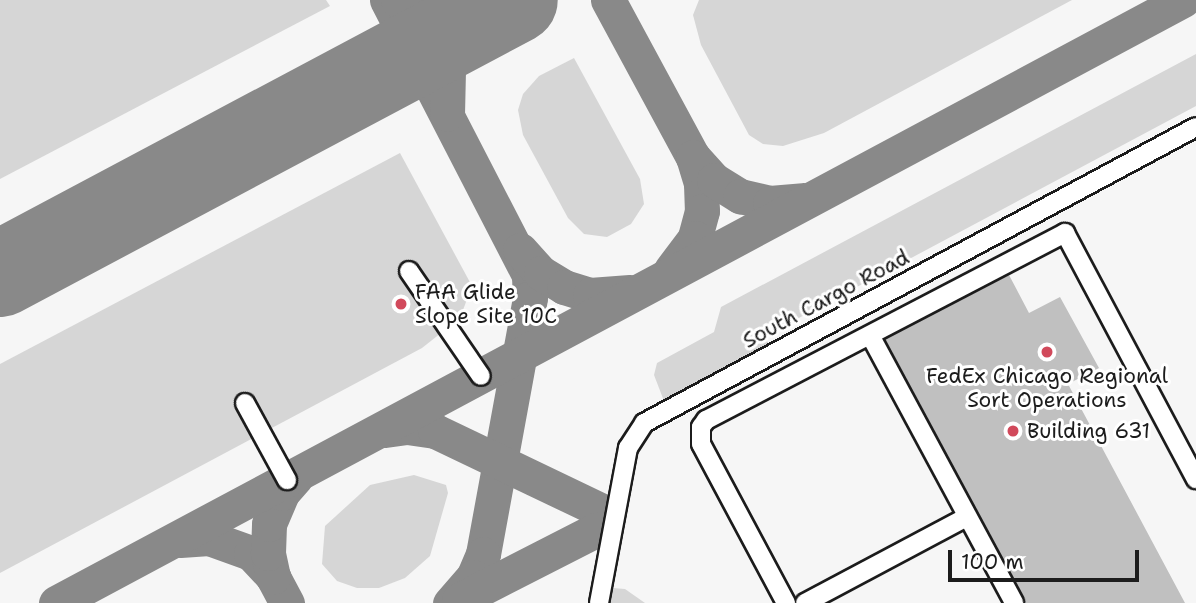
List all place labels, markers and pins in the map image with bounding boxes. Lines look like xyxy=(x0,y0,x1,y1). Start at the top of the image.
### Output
place label: FAA Glide Slope Site 10C xyxy=(415,279,557,329)
marker: FAA Glide Slope Site 10C xyxy=(393,296,409,312)
marker: FedEx Chicago Regional Sort Operations xyxy=(1039,344,1055,360)
place label: FedEx Chicago Regional Sort Operations xyxy=(926,363,1168,413)
place label: Building 631 xyxy=(1027,418,1150,444)
marker: Building 631 xyxy=(1005,423,1021,439)

